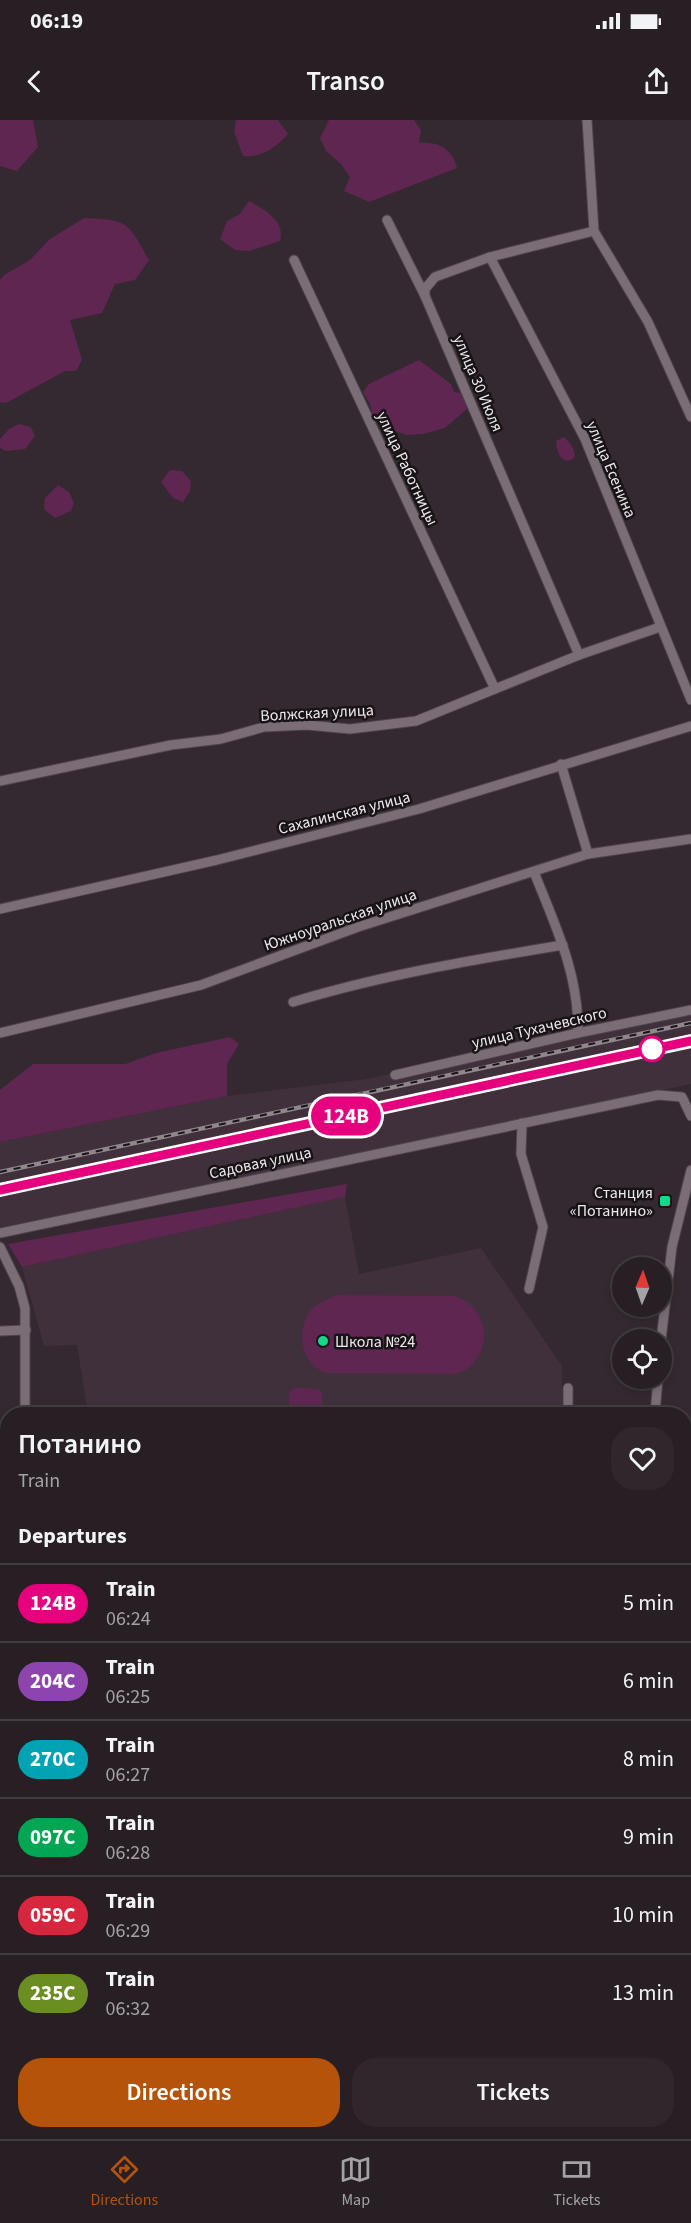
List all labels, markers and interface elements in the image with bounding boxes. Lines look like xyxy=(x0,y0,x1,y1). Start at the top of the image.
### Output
text: 06:19 xyxy=(30,5,83,37)
text: Transo xyxy=(306,62,385,101)
icon: back xyxy=(18,65,51,98)
icon: share xyxy=(640,65,673,98)
street label: улица 30 Июля xyxy=(448,332,508,435)
street label: улица Работницы xyxy=(371,408,443,529)
street label: улица Есенина xyxy=(581,417,641,521)
street label: Волжская улица xyxy=(260,699,374,727)
street label: Сахалинская улица xyxy=(276,786,413,840)
street label: Южноуральская улица xyxy=(261,883,420,956)
street label: улица Тухачевского xyxy=(470,1002,609,1054)
unlabelled marker xyxy=(639,1036,665,1062)
line badge: 124В xyxy=(304,1096,388,1136)
text: 124В xyxy=(323,1101,369,1131)
street label: Садовая улица xyxy=(207,1141,313,1185)
place label: Станция «Потанино» xyxy=(570,1182,653,1222)
marker: Станция «Потанино» xyxy=(658,1194,672,1208)
north arrow xyxy=(612,1257,672,1317)
map controls xyxy=(612,1257,672,1389)
button: locate xyxy=(612,1329,672,1389)
place label: Школа №24 xyxy=(335,1331,415,1353)
marker: Школа №24 xyxy=(316,1334,330,1348)
text: Потанино xyxy=(18,1424,142,1464)
button: heart xyxy=(611,1427,674,1490)
text: Train xyxy=(18,1467,60,1495)
text: Departures xyxy=(18,1520,127,1552)
text: Train xyxy=(106,1573,156,1605)
text: 5 min xyxy=(623,1587,674,1619)
text: 124В xyxy=(30,1588,76,1618)
text: 06:24 xyxy=(106,1605,151,1633)
text: Train xyxy=(106,1651,155,1683)
text: 6 min xyxy=(623,1665,674,1697)
text: 204С xyxy=(30,1666,76,1696)
text: 06:25 xyxy=(106,1683,150,1711)
text: Train xyxy=(106,1729,155,1761)
text: 8 min xyxy=(623,1743,674,1775)
text: 270С xyxy=(30,1744,76,1774)
text: 06:27 xyxy=(106,1761,150,1789)
text: Train xyxy=(106,1807,155,1839)
text: 9 min xyxy=(623,1821,674,1853)
text: 097С xyxy=(30,1822,76,1852)
text: 06:28 xyxy=(106,1839,150,1867)
text: Train xyxy=(106,1885,155,1917)
text: 10 min xyxy=(612,1899,674,1931)
text: 059С xyxy=(30,1900,76,1930)
text: 06:29 xyxy=(106,1917,150,1945)
text: Train xyxy=(106,1963,155,1995)
text: 13 min xyxy=(612,1977,674,2009)
text: 235С xyxy=(30,1978,76,2008)
text: 06:32 xyxy=(106,1995,150,2023)
button: Directions xyxy=(18,2058,340,2127)
button: Tickets xyxy=(352,2058,674,2127)
tab: Directions xyxy=(91,2153,158,2211)
tab: Map xyxy=(339,2153,372,2211)
tab: Tickets xyxy=(553,2153,600,2211)

